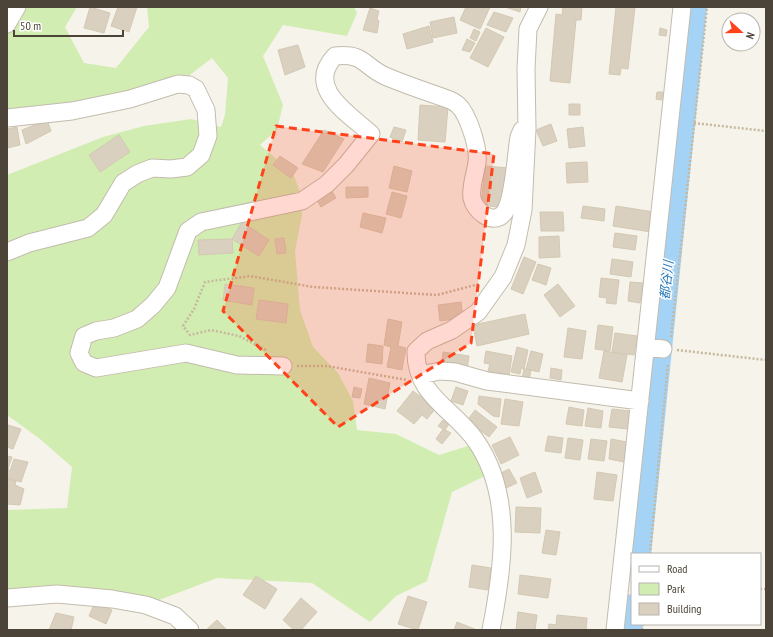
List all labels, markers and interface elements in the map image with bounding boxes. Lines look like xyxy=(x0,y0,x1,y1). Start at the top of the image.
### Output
scale bar xyxy=(14,12,123,38)
north arrow xyxy=(721,12,761,52)
text: 50 m xyxy=(20,18,41,33)
text: N xyxy=(743,30,758,41)
water label: 都谷川 xyxy=(656,258,677,300)
legend xyxy=(631,553,761,625)
text: Road xyxy=(667,561,687,576)
text: Park xyxy=(667,581,685,596)
text: Building xyxy=(667,601,702,616)

